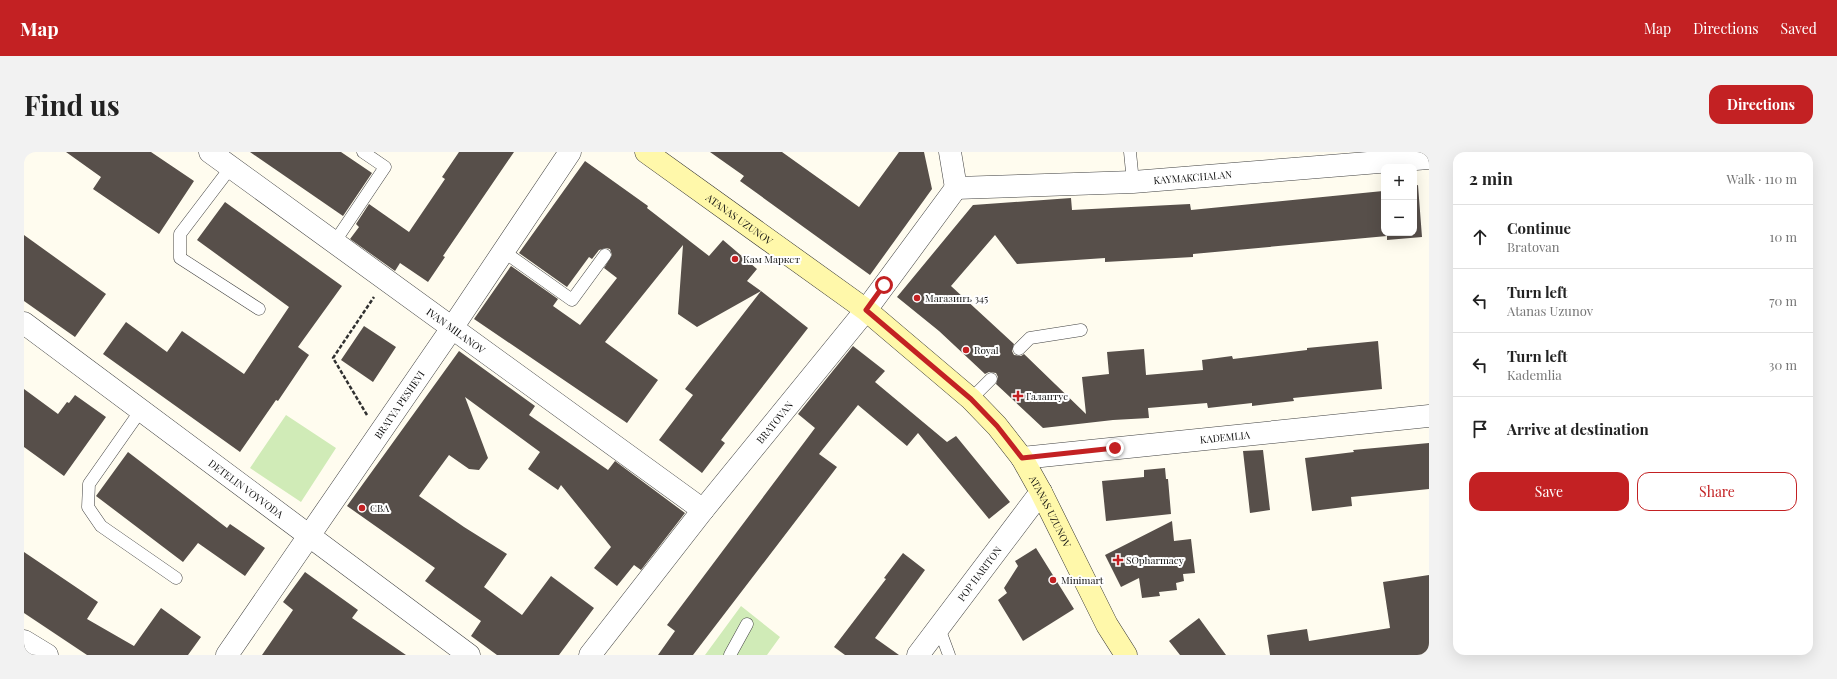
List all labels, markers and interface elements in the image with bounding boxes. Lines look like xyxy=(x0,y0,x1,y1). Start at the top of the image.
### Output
text: Map xyxy=(20,15,59,41)
text: Map xyxy=(1644,19,1671,38)
text: Directions xyxy=(1693,19,1759,38)
text: Saved xyxy=(1781,19,1817,38)
button: Directions xyxy=(1709,85,1813,124)
text: Find us xyxy=(24,86,120,123)
map controls xyxy=(1381,164,1417,236)
button: + xyxy=(1381,164,1417,200)
street label: KAYMAKCHALAN xyxy=(1153,167,1233,187)
text: 2 min xyxy=(1469,167,1513,189)
text: Walk · 110 m xyxy=(1727,170,1797,187)
street label: ATANAS UZUNOV xyxy=(702,190,776,248)
button: − xyxy=(1381,200,1417,236)
text: Continue xyxy=(1507,218,1571,238)
icon: ahead xyxy=(1469,226,1491,248)
text: 10 m xyxy=(1770,228,1797,245)
text: Bratovan xyxy=(1507,238,1559,255)
place label: Кам Маркет xyxy=(743,252,800,266)
marker: Кам Маркет xyxy=(730,254,740,264)
route start xyxy=(875,276,893,294)
text: Turn left xyxy=(1507,282,1568,302)
icon: left xyxy=(1469,290,1491,312)
place label: Магазинъ 345 xyxy=(925,291,988,305)
text: 70 m xyxy=(1769,292,1797,309)
marker: Магазинъ 345 xyxy=(912,293,922,303)
text: Atanas Uzunov xyxy=(1507,302,1593,319)
street label: IVAN MILANOV xyxy=(424,305,489,357)
place label: Royal xyxy=(974,343,999,357)
marker: Royal xyxy=(961,345,971,355)
text: Turn left xyxy=(1507,346,1568,366)
icon: left xyxy=(1469,354,1491,376)
text: 30 m xyxy=(1769,356,1797,373)
text: Kademlia xyxy=(1507,366,1562,383)
street label: BRATYA PESHEVI xyxy=(371,368,428,441)
place label: Галантус xyxy=(1026,389,1068,403)
marker: Галантус xyxy=(1013,391,1023,401)
street label: BRATOVAN xyxy=(753,398,796,446)
icon: arrive xyxy=(1469,418,1491,440)
text: Arrive at destination xyxy=(1507,419,1649,439)
street label: KADEMLIA xyxy=(1199,427,1251,447)
route end xyxy=(1106,439,1124,457)
street label: DETELIN VOYVODA xyxy=(206,456,287,522)
street label: ATANAS UZUNOV xyxy=(1026,472,1075,550)
button: Save xyxy=(1469,472,1629,511)
button: Share xyxy=(1637,472,1797,511)
place label: CBA xyxy=(370,501,390,515)
marker: CBA xyxy=(357,503,367,513)
street label: POP HARITON xyxy=(954,543,1005,604)
place label: SOpharmacy xyxy=(1126,553,1184,567)
marker: SOpharmacy xyxy=(1113,555,1123,565)
place label: Minimart xyxy=(1061,573,1104,587)
marker: Minimart xyxy=(1048,575,1058,585)

